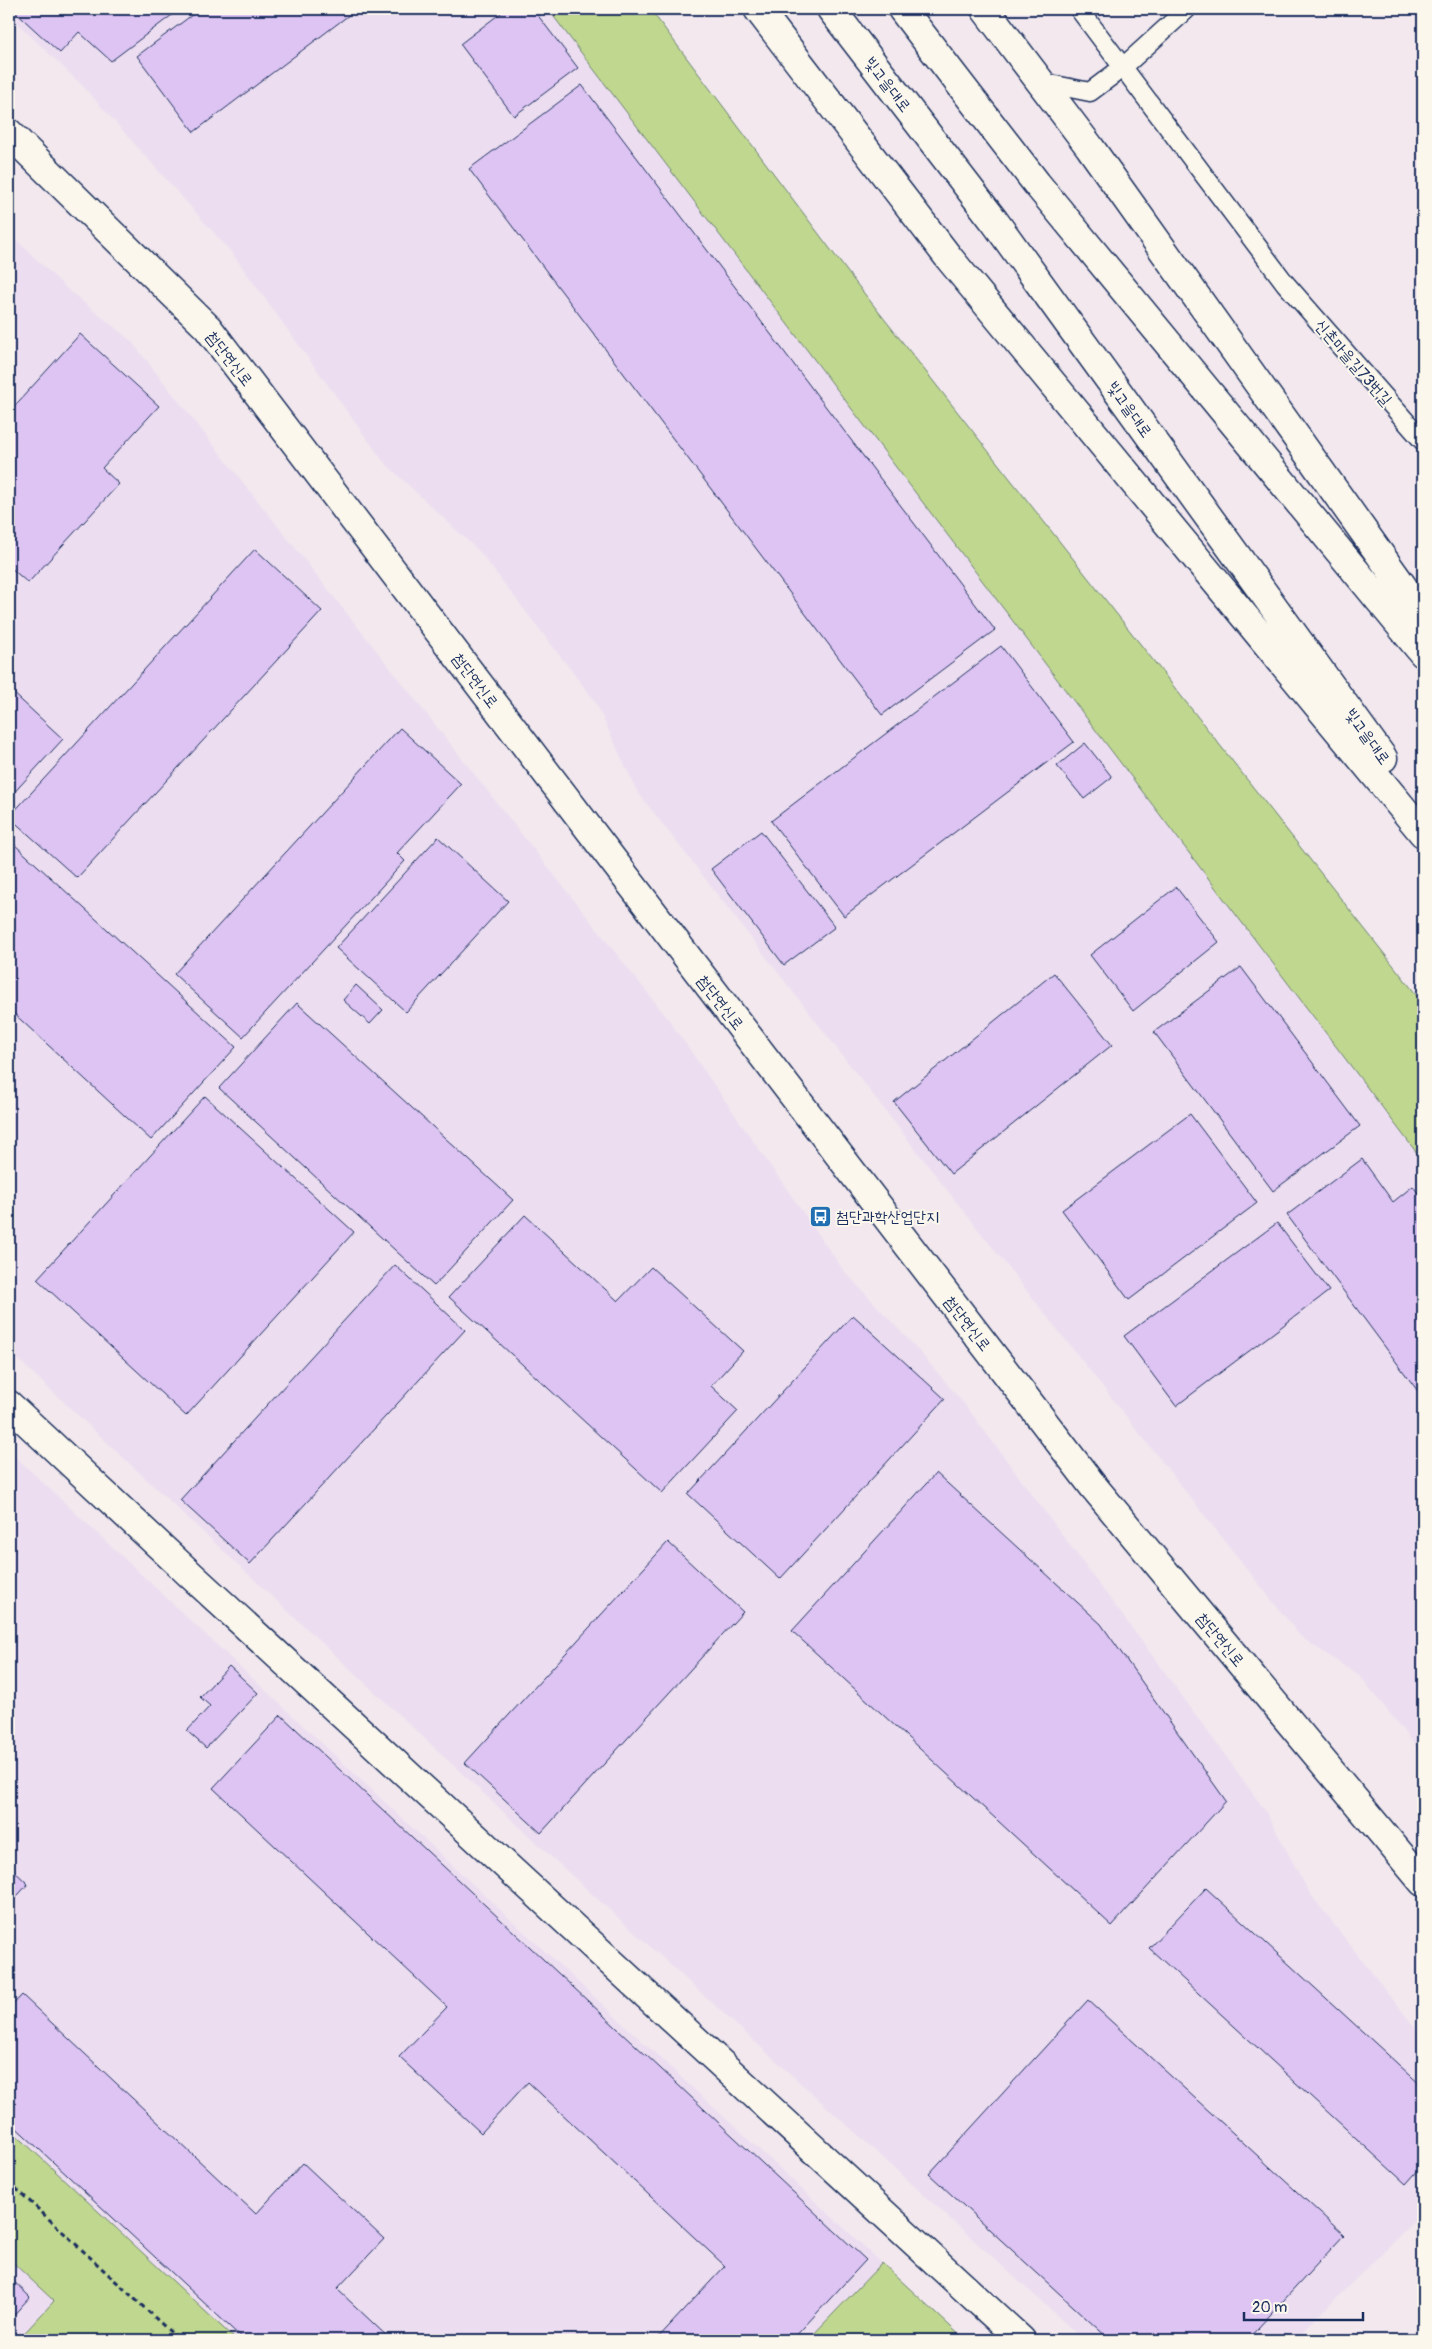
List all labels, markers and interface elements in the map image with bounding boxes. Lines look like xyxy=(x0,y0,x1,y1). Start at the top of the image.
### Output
street label: 빛고을대로 xyxy=(860,53,915,116)
street label: 신촌마을길73번길 xyxy=(1310,316,1396,410)
street label: 첨단연신로 xyxy=(202,327,257,390)
street label: 빛고을대로 xyxy=(1102,378,1156,442)
street label: 첨단연신로 xyxy=(448,649,503,712)
street label: 빛고을대로 xyxy=(1340,705,1394,769)
street label: 첨단연신로 xyxy=(693,971,748,1034)
bus stop icon: 첨단과학산업단지 xyxy=(808,1204,832,1228)
place label: 첨단과학산업단지 xyxy=(836,1207,939,1227)
street label: 첨단연신로 xyxy=(940,1292,995,1355)
street label: 첨단연신로 xyxy=(1192,1609,1249,1671)
scale bar xyxy=(1244,2289,1363,2321)
text: 20 m xyxy=(1252,2298,1287,2317)

